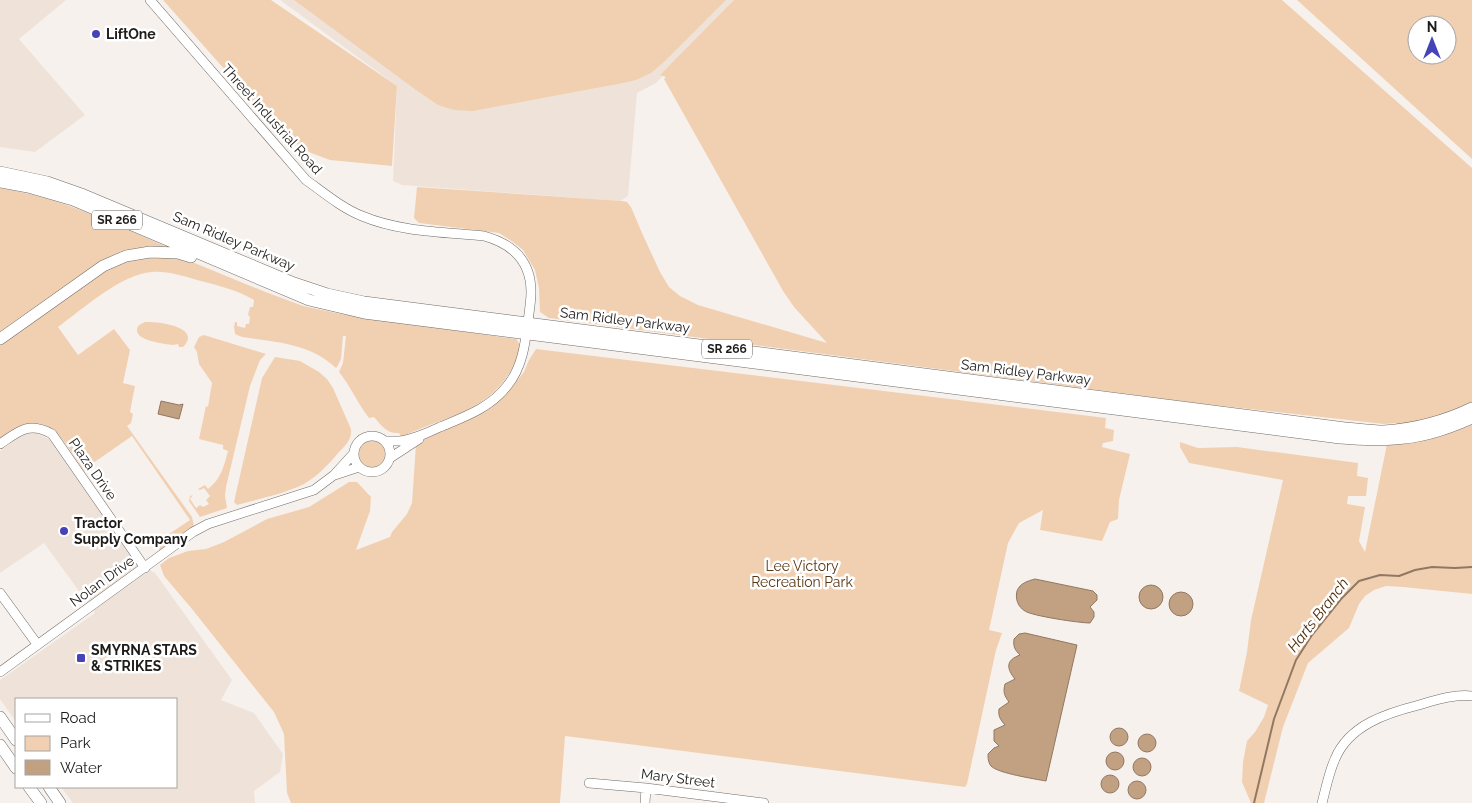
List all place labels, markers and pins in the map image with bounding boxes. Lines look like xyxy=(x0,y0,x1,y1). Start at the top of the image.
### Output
place label: LiftOne xyxy=(106,26,156,42)
marker: LiftOne xyxy=(90,28,102,40)
place label: Tractor Supply Company xyxy=(74,515,188,547)
marker: Tractor Supply Company xyxy=(58,525,70,537)
place label: SMYRNA STARS & STRIKES xyxy=(91,642,197,674)
marker: SMYRNA STARS & STRIKES xyxy=(75,652,87,664)

